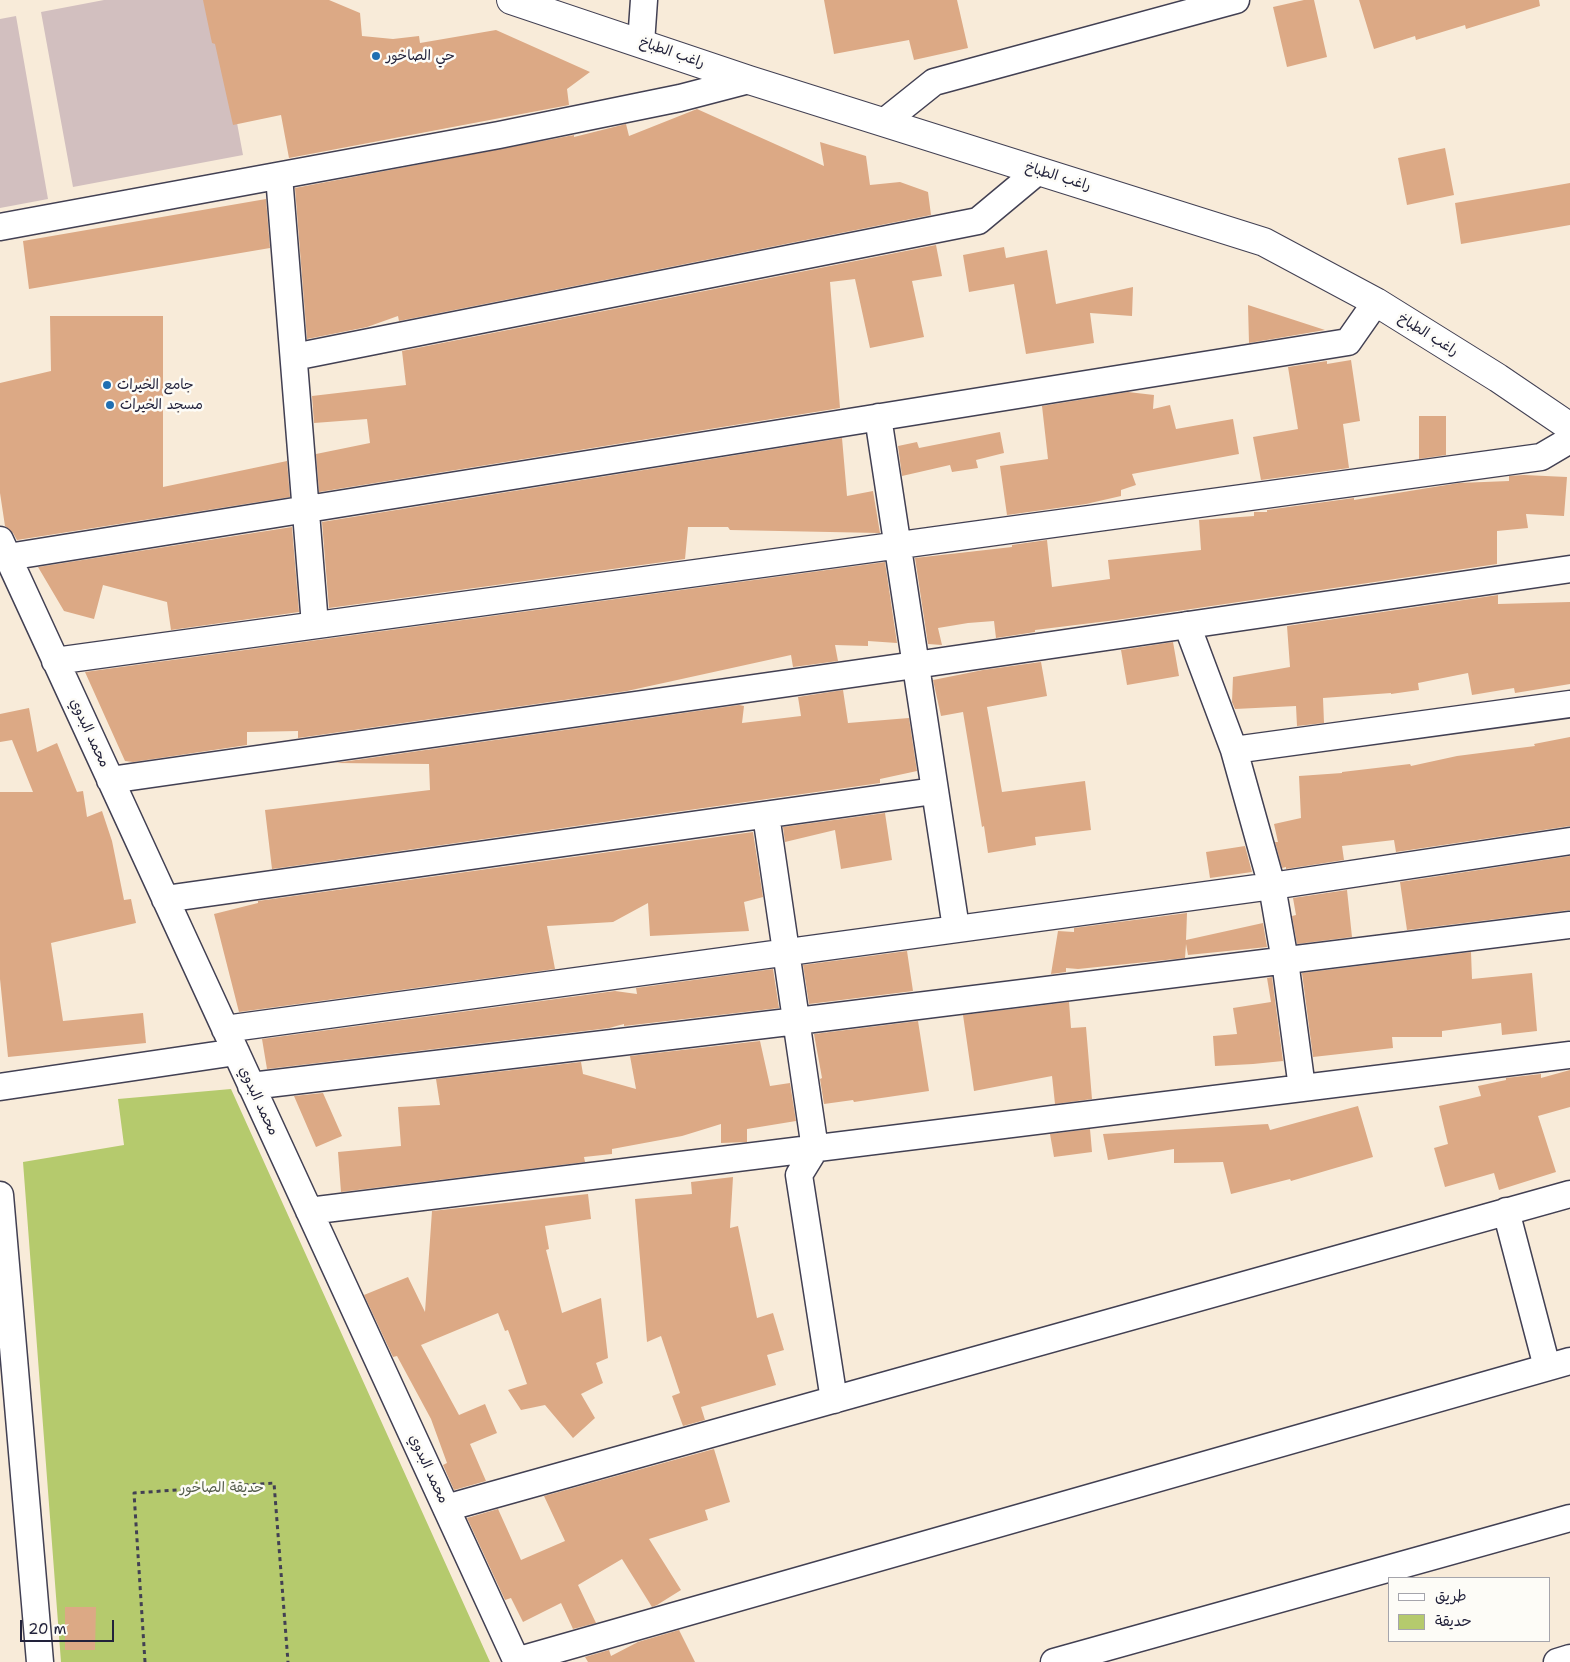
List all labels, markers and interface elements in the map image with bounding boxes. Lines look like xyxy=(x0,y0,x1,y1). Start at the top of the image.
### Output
street label: راغب الطباخ xyxy=(637,34,707,72)
place label: حي الصاخور xyxy=(386,48,455,64)
marker: حي الصاخور xyxy=(370,50,382,62)
street label: راغب الطباخ xyxy=(1023,159,1093,195)
street label: راغب الطباخ xyxy=(1395,310,1461,360)
place label: جامع الخيرات xyxy=(117,377,194,393)
marker: جامع الخيرات xyxy=(101,379,113,391)
place label: مسجد الخيرات xyxy=(120,397,203,413)
marker: مسجد الخيرات xyxy=(104,399,116,411)
street label: محمد البدوي xyxy=(66,696,112,770)
street label: محمد البدوي xyxy=(235,1064,281,1138)
street label: محمد البدوي xyxy=(405,1432,451,1506)
park label: حديقة الصاخور xyxy=(180,1480,264,1496)
legend xyxy=(1388,1577,1550,1642)
text: طريق xyxy=(1435,1586,1467,1606)
scale bar xyxy=(22,1610,116,1642)
text: حديقة xyxy=(1435,1611,1472,1631)
text: 20 m xyxy=(28,1619,67,1639)

